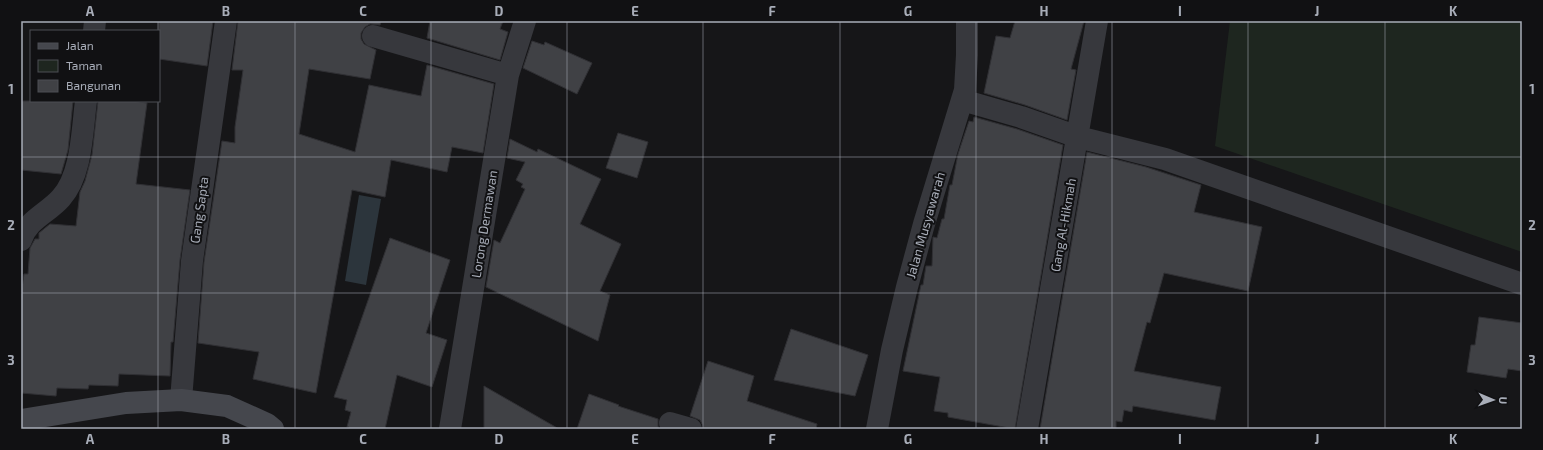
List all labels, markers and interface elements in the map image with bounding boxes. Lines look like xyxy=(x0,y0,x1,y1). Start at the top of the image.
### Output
text: A xyxy=(86,3,95,19)
text: B xyxy=(222,3,230,19)
text: C xyxy=(359,3,367,19)
text: D xyxy=(495,3,504,19)
text: E xyxy=(631,3,639,19)
text: F xyxy=(768,3,776,19)
text: G xyxy=(904,3,912,19)
text: H xyxy=(1040,3,1049,19)
text: I xyxy=(1178,3,1182,19)
text: J xyxy=(1315,3,1319,19)
text: K xyxy=(1449,3,1458,19)
legend xyxy=(30,30,160,102)
text: Jalan xyxy=(66,38,94,52)
text: Taman xyxy=(66,58,103,72)
text: Bangunan xyxy=(66,78,121,92)
text: 1 xyxy=(8,81,14,97)
text: 1 xyxy=(1529,81,1535,97)
street label: Lorong Dermawan xyxy=(468,169,500,279)
street label: Jalan Musyawarah xyxy=(902,170,948,280)
street label: Gang Sapta xyxy=(186,176,212,244)
street label: Gang Al-Hikmah xyxy=(1047,177,1079,273)
text: 2 xyxy=(7,217,15,233)
text: 2 xyxy=(1528,217,1536,233)
text: 3 xyxy=(7,352,15,368)
text: 3 xyxy=(1528,352,1536,368)
north arrow xyxy=(1473,380,1513,420)
text: U xyxy=(1497,396,1510,404)
text: A xyxy=(86,431,95,447)
text: B xyxy=(222,431,230,447)
text: C xyxy=(359,431,367,447)
text: D xyxy=(495,431,504,447)
text: E xyxy=(631,431,639,447)
text: F xyxy=(768,431,776,447)
text: G xyxy=(904,431,912,447)
text: H xyxy=(1040,431,1049,447)
text: I xyxy=(1178,431,1182,447)
text: J xyxy=(1315,431,1319,447)
text: K xyxy=(1449,431,1458,447)

